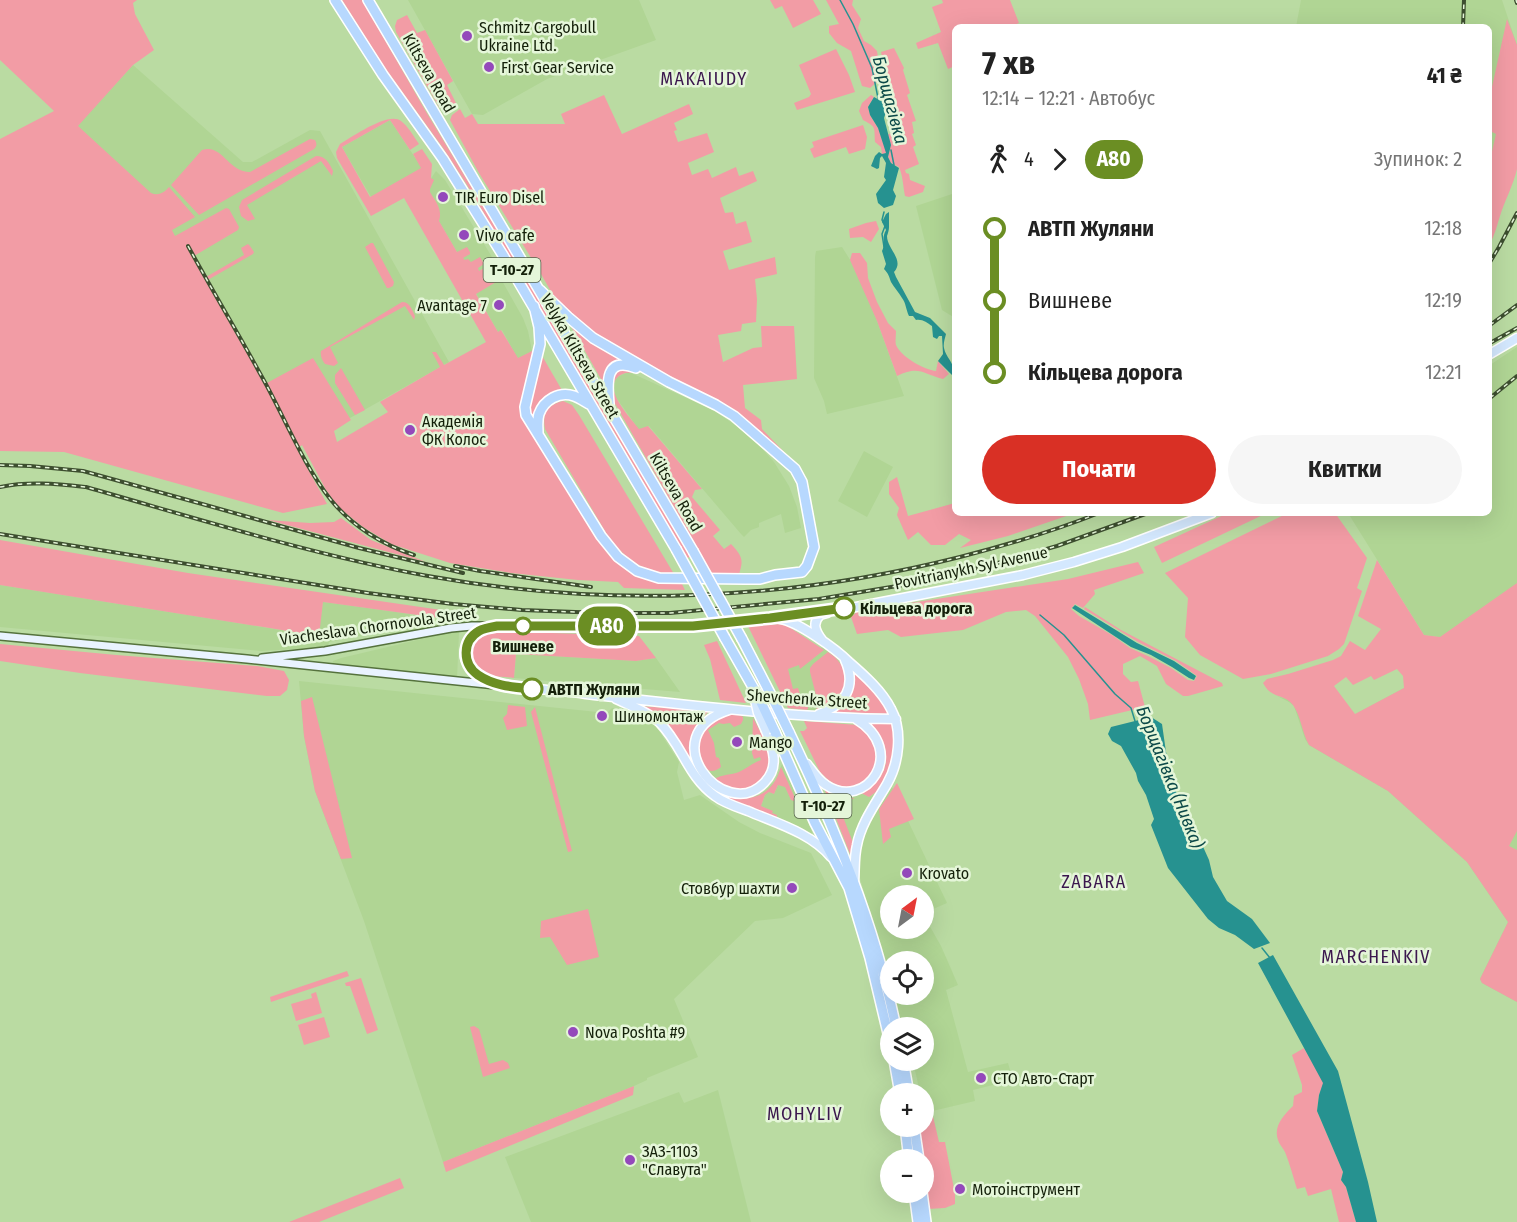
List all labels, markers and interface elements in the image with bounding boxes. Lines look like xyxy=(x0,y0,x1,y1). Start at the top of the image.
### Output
place label: Schmitz Cargobull Ukraine Ltd. xyxy=(479,18,596,55)
marker: Schmitz Cargobull Ukraine Ltd. xyxy=(460,29,474,43)
street label: Kiltseva Road xyxy=(399,30,459,116)
text: 7 хв xyxy=(982,43,1035,83)
water label: Борщагівка xyxy=(868,54,912,146)
place label: First Gear Service xyxy=(501,58,614,77)
marker: First Gear Service xyxy=(482,60,496,74)
text: 41 ₴ xyxy=(1427,62,1462,89)
district label: MAKAIUDY xyxy=(660,68,748,90)
text: 12:14 – 12:21 · Автобус xyxy=(982,86,1155,110)
icon: walk xyxy=(982,143,1015,176)
icon: forward xyxy=(1043,143,1076,176)
text: А80 xyxy=(1097,146,1131,172)
text: 4 xyxy=(1024,147,1034,171)
text: Зупинок: 2 xyxy=(1374,147,1462,171)
place label: TIR Euro Disel xyxy=(455,188,544,207)
marker: TIR Euro Disel xyxy=(436,190,450,204)
text: АВТП Жуляни xyxy=(1028,215,1154,242)
text: 12:18 xyxy=(1424,216,1462,240)
place label: Vivo cafe xyxy=(476,226,535,245)
marker: Vivo cafe xyxy=(457,228,471,242)
road number: Т-10-27 xyxy=(484,258,540,282)
text: Вишневе xyxy=(1028,287,1112,314)
text: 12:19 xyxy=(1424,288,1462,312)
street label: Velyka Kiltseva Street xyxy=(537,291,624,422)
place label: Avantage 7 xyxy=(417,296,488,315)
marker: Avantage 7 xyxy=(492,298,506,312)
text: Кільцева дорога xyxy=(1028,359,1183,386)
text: 12:21 xyxy=(1425,360,1462,384)
place label: Академія ФК Колос xyxy=(422,412,486,449)
marker: Академія ФК Колос xyxy=(403,423,417,437)
button: Почати xyxy=(982,435,1216,504)
button: Квитки xyxy=(1228,435,1462,504)
street label: Kiltseva Road xyxy=(646,449,706,535)
street label: Povitrianykh Syl Avenue xyxy=(893,542,1049,594)
marker: Кільцева дорога xyxy=(833,597,855,619)
place label: Кільцева дорога xyxy=(860,599,972,618)
street label: Viacheslava Chornovola Street xyxy=(279,603,478,649)
line badge: А80 xyxy=(572,606,642,646)
text: А80 xyxy=(590,613,624,639)
marker: Вишневе xyxy=(514,617,532,635)
place label: Вишневе xyxy=(492,637,554,656)
marker: АВТП Жуляни xyxy=(521,678,543,700)
place label: АВТП Жуляни xyxy=(547,680,640,699)
street label: Shevchenka Street xyxy=(746,685,869,713)
water label: Борщагівка (Нивка) xyxy=(1131,703,1209,851)
place label: Шиномонтаж xyxy=(614,707,704,726)
marker: Шиномонтаж xyxy=(595,709,609,723)
place label: Mango xyxy=(749,733,792,752)
marker: Mango xyxy=(730,735,744,749)
road number: Т-10-27 xyxy=(794,794,852,818)
place label: Krovato xyxy=(919,864,969,883)
marker: Krovato xyxy=(900,866,914,880)
district label: ZABARA xyxy=(1061,871,1127,893)
place label: Стовбур шахти xyxy=(681,879,780,898)
marker: Стовбур шахти xyxy=(785,881,799,895)
north arrow xyxy=(880,885,934,939)
map controls xyxy=(880,885,934,1203)
district label: MARCHENKIV xyxy=(1321,946,1431,968)
button: locate xyxy=(880,951,934,1005)
button: layers xyxy=(880,1017,934,1071)
place label: Nova Poshta #9 xyxy=(585,1023,685,1042)
marker: Nova Poshta #9 xyxy=(566,1025,580,1039)
place label: СТО Авто-Старт xyxy=(993,1069,1094,1088)
marker: СТО Авто-Старт xyxy=(974,1071,988,1085)
button: + xyxy=(880,1083,934,1137)
district label: MOHYLIV xyxy=(767,1103,843,1125)
place label: ЗАЗ-1103 "Славута" xyxy=(642,1142,707,1179)
button: − xyxy=(880,1149,934,1203)
marker: ЗАЗ-1103 "Славута" xyxy=(623,1153,637,1167)
place label: Мотоінструмент xyxy=(972,1180,1081,1199)
marker: Мотоінструмент xyxy=(953,1182,967,1196)

